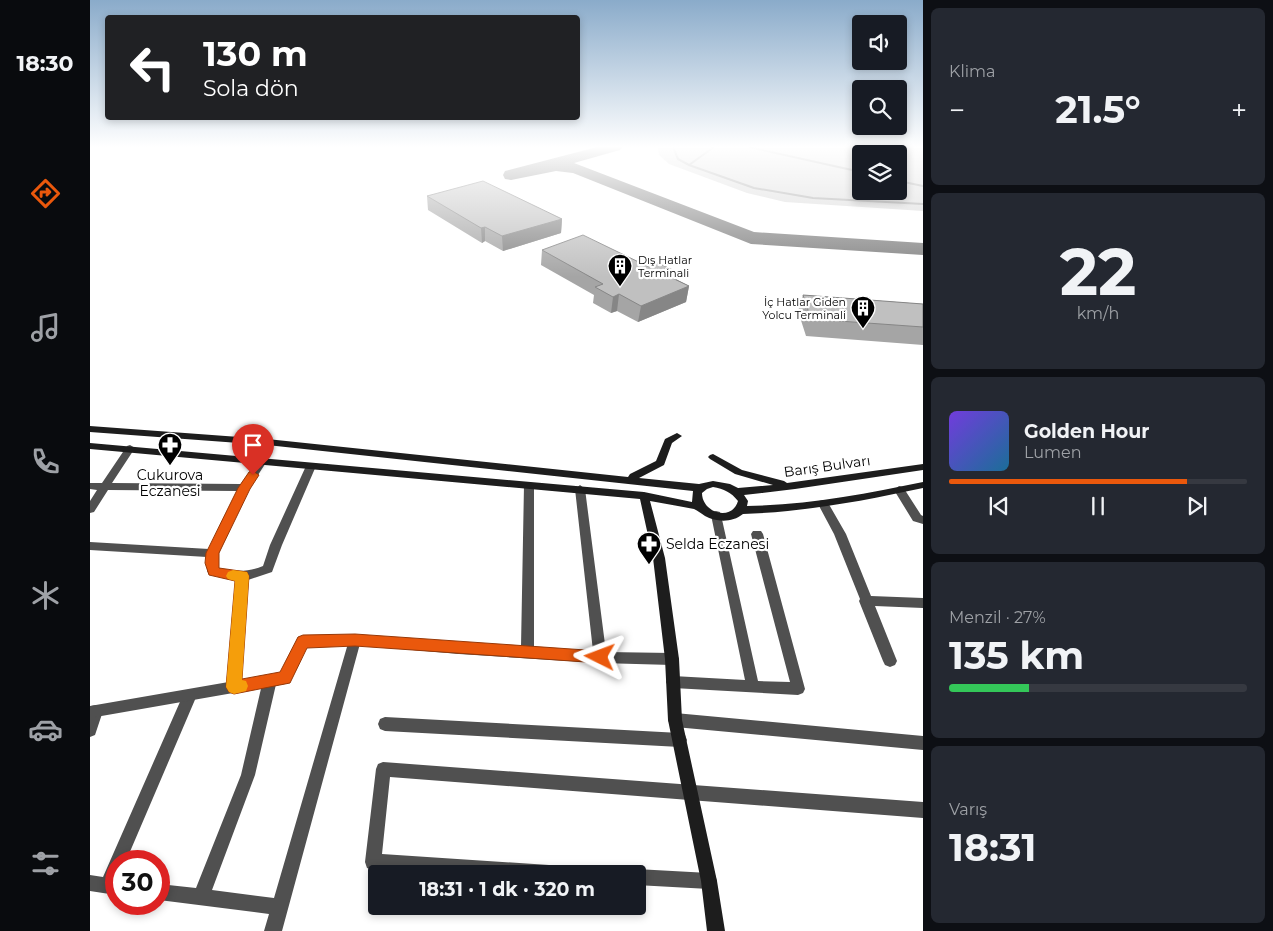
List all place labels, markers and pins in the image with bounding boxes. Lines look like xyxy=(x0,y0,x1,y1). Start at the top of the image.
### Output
building icon: Dış Hatlar Terminali xyxy=(607,253,633,287)
place label: Dış Hatlar Terminali xyxy=(638,253,692,280)
place label: İç Hatlar Giden Yolcu Terminali xyxy=(762,295,846,322)
building icon: İç Hatlar Giden Yolcu Terminali xyxy=(850,295,876,329)
pin xyxy=(232,424,274,475)
pharmacy icon: Cukurova Eczanesi xyxy=(157,432,183,466)
place label: Cukurova Eczanesi xyxy=(137,466,203,500)
pharmacy icon: Selda Eczanesi xyxy=(636,531,662,565)
place label: Selda Eczanesi xyxy=(666,535,769,553)

